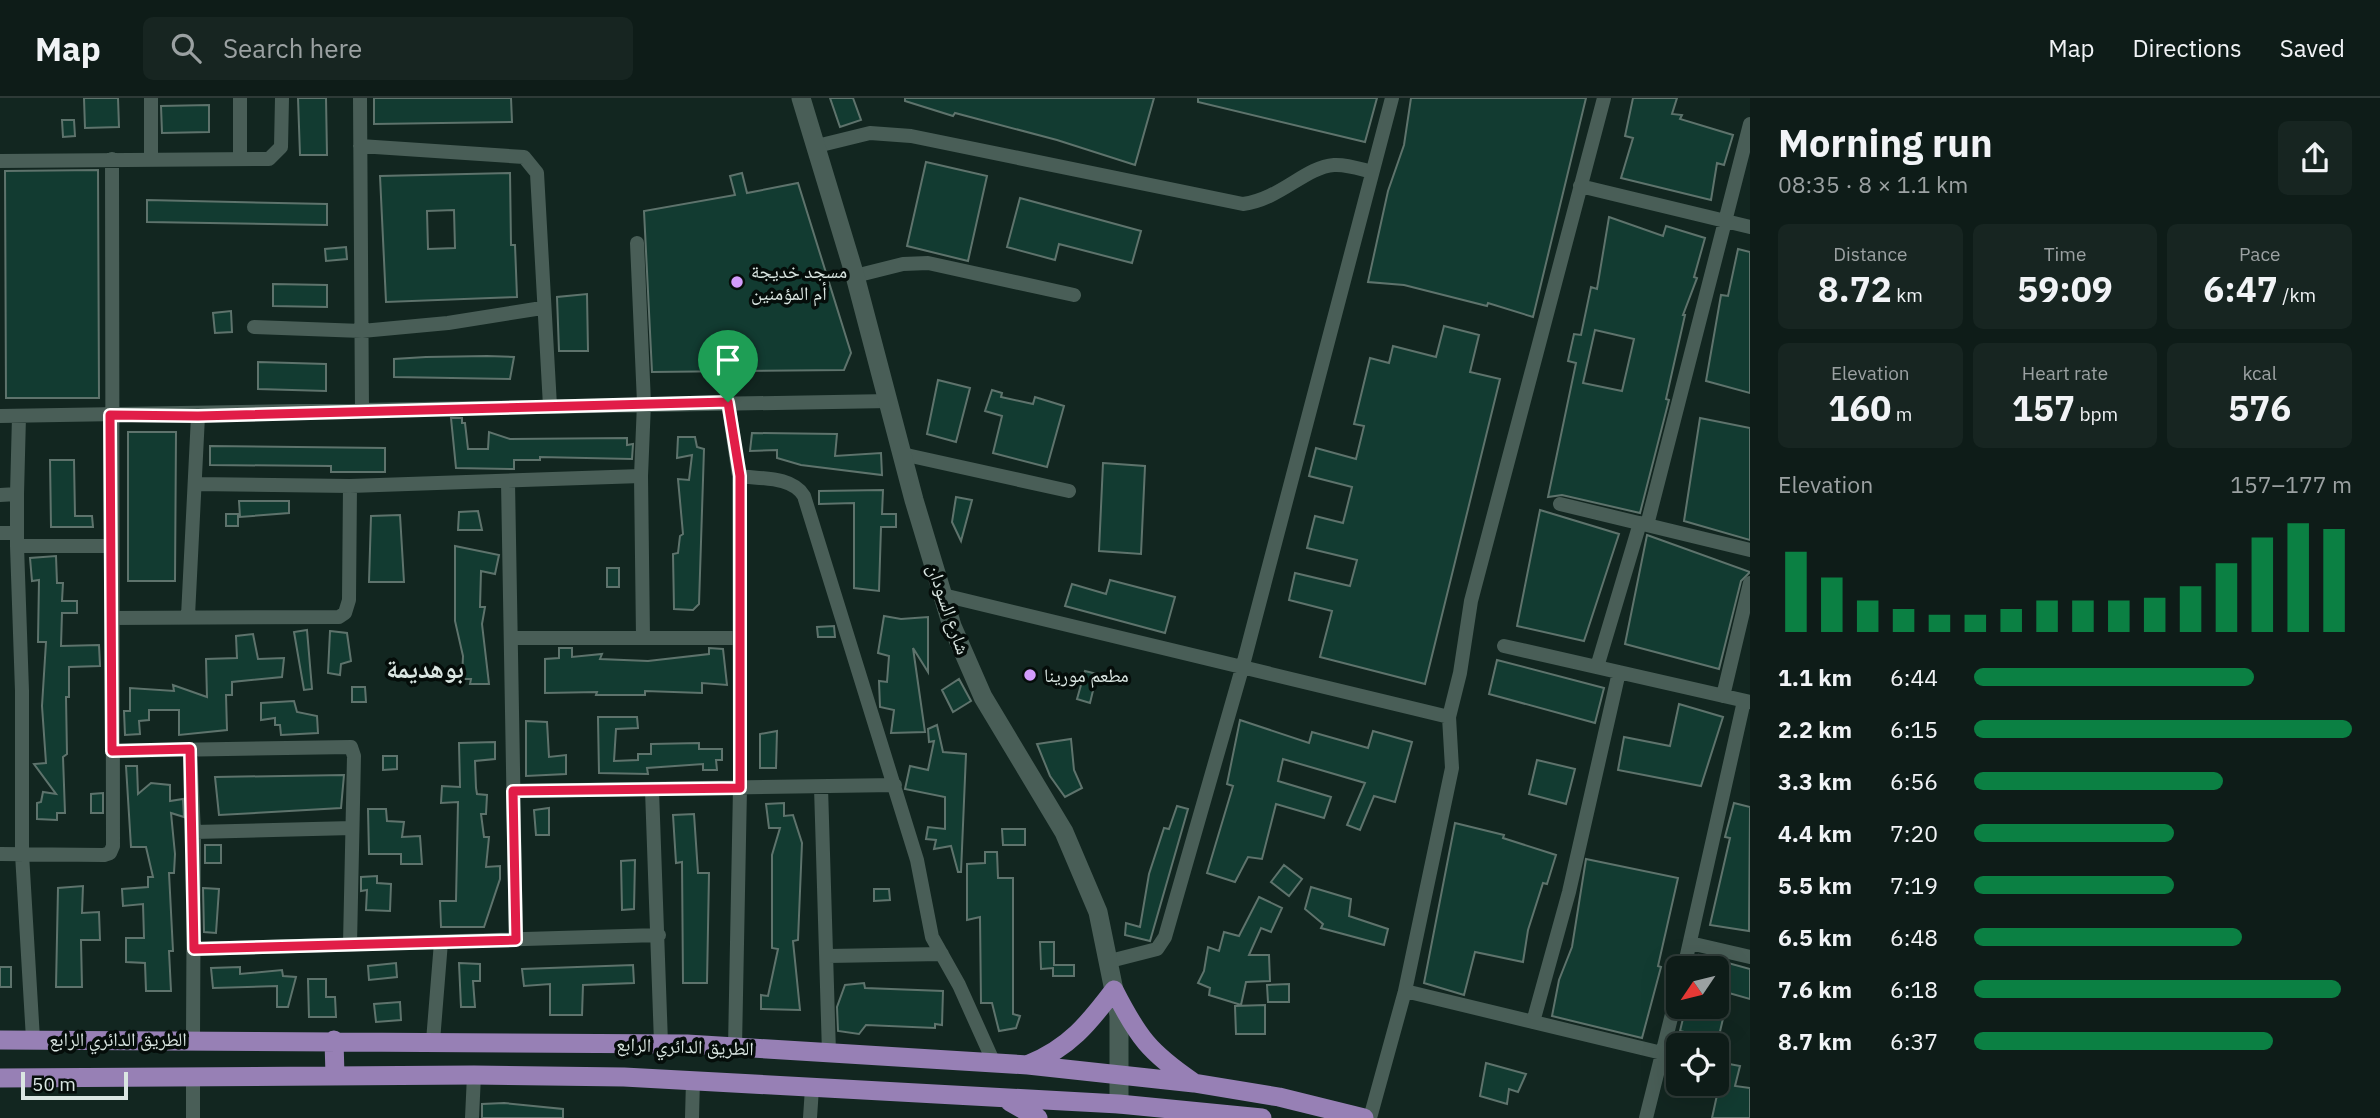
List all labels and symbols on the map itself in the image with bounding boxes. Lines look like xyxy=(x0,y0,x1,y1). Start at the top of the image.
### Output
place label: مسجد خديجة أم المؤمنين xyxy=(751,259,847,307)
marker: مسجد خديجة أم المؤمنين xyxy=(729,274,745,290)
pin xyxy=(698,330,758,402)
street label: شارع السودان xyxy=(922,561,976,657)
district label: بوهديمة xyxy=(386,651,464,685)
place label: مطعم مورينا xyxy=(1044,663,1129,688)
marker: مطعم مورينا xyxy=(1022,667,1038,683)
north arrow xyxy=(1666,956,1729,1018)
street label: الطريق الدائري الرابع xyxy=(49,1027,187,1055)
street label: الطريق الدائري الرابع xyxy=(616,1032,754,1064)
scale bar xyxy=(21,1069,128,1101)

